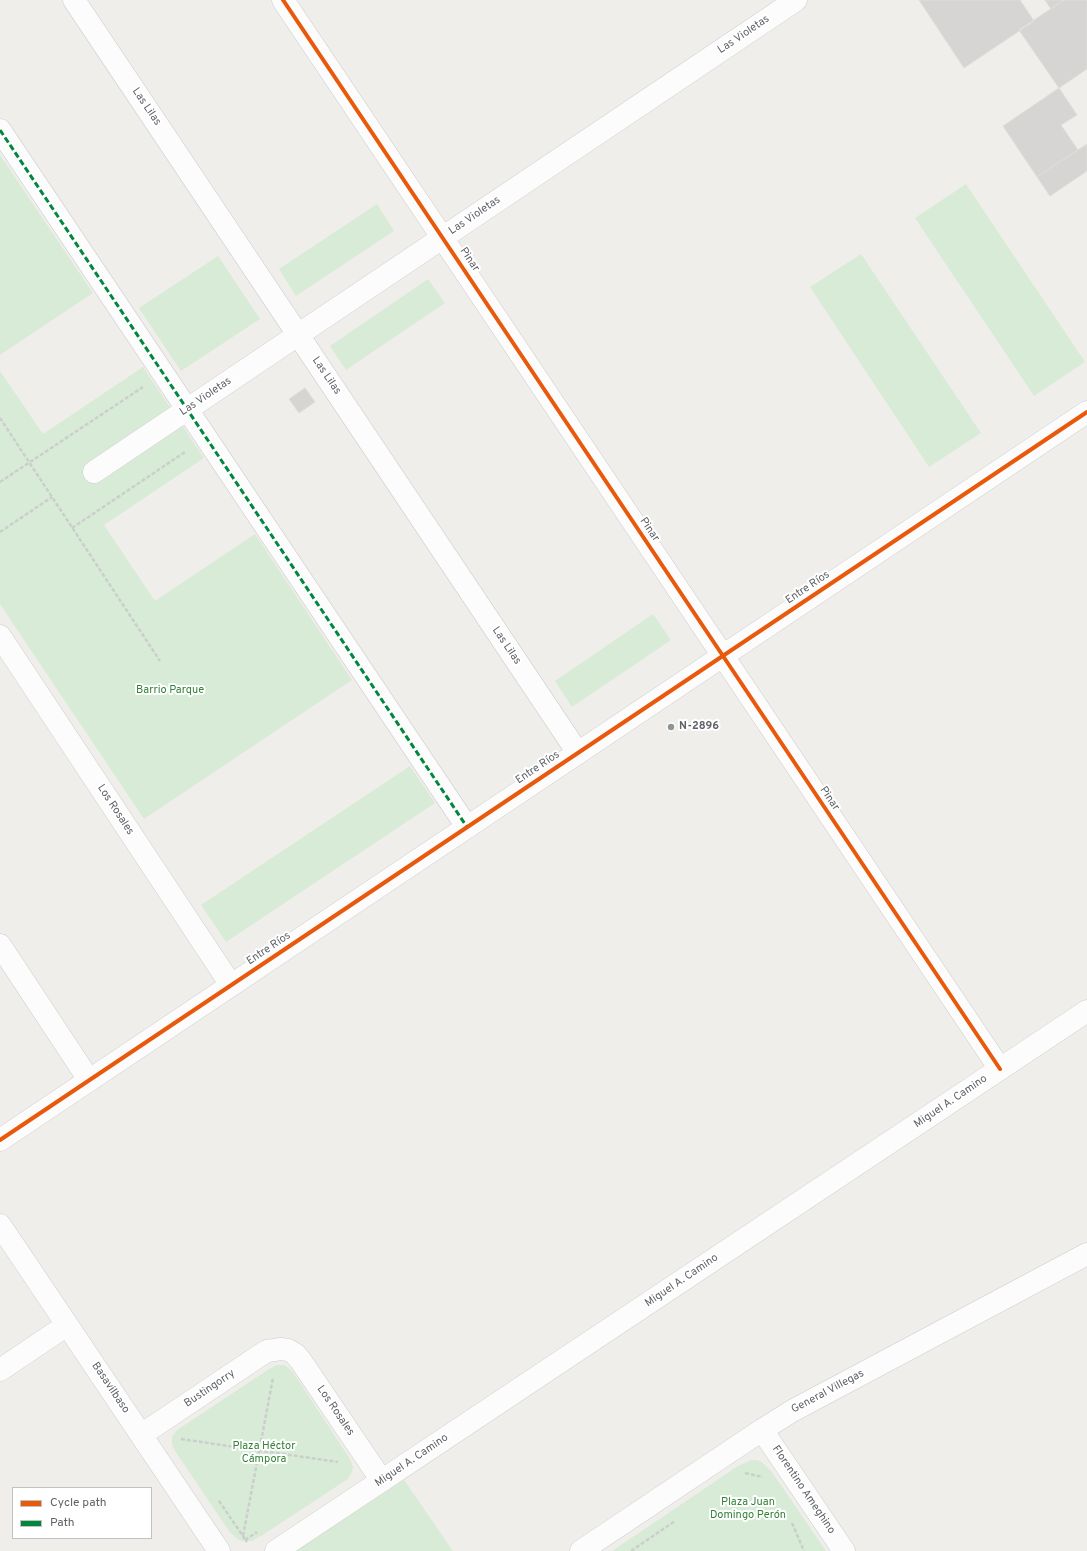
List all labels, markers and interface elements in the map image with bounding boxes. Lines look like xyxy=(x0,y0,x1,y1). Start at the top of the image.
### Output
street label: Las Violetas xyxy=(716,13,772,57)
street label: Las Lilas xyxy=(129,86,163,128)
street label: Las Violetas xyxy=(447,194,503,238)
street label: Pinar xyxy=(456,245,482,275)
street label: Las Lilas xyxy=(309,355,343,397)
street label: Las Violetas xyxy=(178,375,234,419)
street label: Pinar xyxy=(636,515,662,545)
street label: Entre Ríos xyxy=(784,569,832,607)
street label: Las Lilas xyxy=(489,625,523,667)
park label: Barrio Parque xyxy=(136,684,204,698)
place label: N-2896 xyxy=(679,720,719,734)
marker: N-2896 xyxy=(666,722,676,732)
street label: Entre Ríos xyxy=(514,749,562,787)
street label: Los Rosales xyxy=(94,782,136,838)
street label: Pinar xyxy=(816,784,842,814)
street label: Entre Ríos xyxy=(245,930,293,968)
street label: Miguel A. Camino xyxy=(912,1073,990,1131)
street label: Miguel A. Camino xyxy=(643,1252,721,1310)
street label: Basavilbaso xyxy=(88,1360,132,1416)
street label: Bustingorry xyxy=(182,1367,238,1411)
street label: General Villegas xyxy=(789,1367,867,1417)
street label: Los Rosales xyxy=(313,1383,357,1439)
street label: Miguel A. Camino xyxy=(373,1432,451,1490)
park label: Plaza Héctor Cámpora xyxy=(233,1440,295,1466)
street label: Florentino Ameghino xyxy=(769,1443,837,1537)
legend xyxy=(12,1487,152,1539)
text: Cycle path xyxy=(50,1495,107,1511)
park label: Plaza Juan Domingo Perón xyxy=(710,1496,786,1522)
text: Path xyxy=(50,1515,75,1531)

